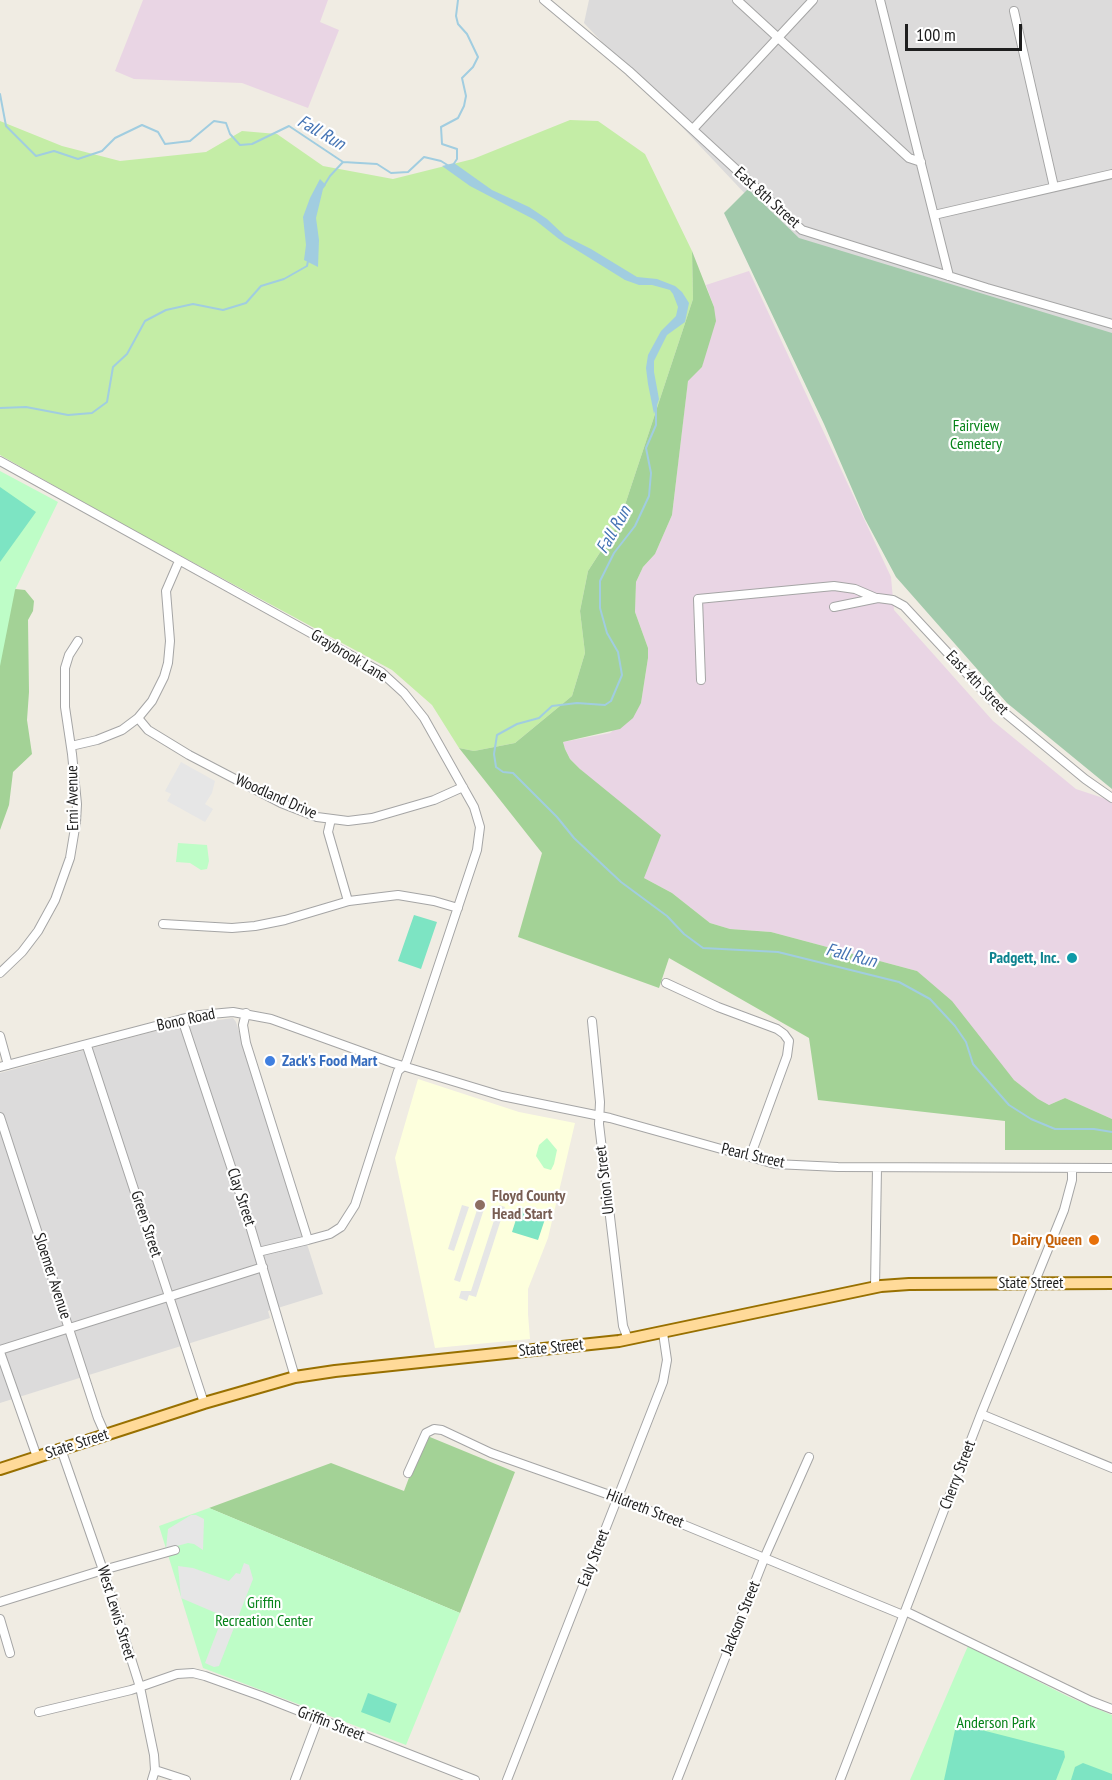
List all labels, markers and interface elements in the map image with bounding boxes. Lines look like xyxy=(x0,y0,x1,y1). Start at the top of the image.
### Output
scale bar xyxy=(908,12,1025,50)
text: 100 m xyxy=(916,23,956,46)
water label: Fall Run xyxy=(293,111,349,155)
street label: East 8th Street xyxy=(730,164,804,232)
park label: Fairview Cemetery xyxy=(950,416,1002,454)
water label: Fall Run xyxy=(592,502,636,558)
street label: Graybrook Lane xyxy=(307,626,391,686)
street label: East 4th Street xyxy=(942,647,1012,719)
street label: Erni Avenue xyxy=(63,765,83,831)
street label: Woodland Drive xyxy=(232,770,320,824)
water label: Fall Run xyxy=(824,939,878,973)
place label: Padgett, Inc. xyxy=(989,948,1060,968)
marker: Padgett, Inc. xyxy=(1065,951,1079,965)
street label: Bono Road xyxy=(155,1004,217,1036)
place label: Zack's Food Mart xyxy=(282,1051,378,1071)
marker: Zack's Food Mart xyxy=(263,1054,277,1068)
street label: Pearl Street xyxy=(719,1139,787,1173)
street label: Union Street xyxy=(591,1144,619,1216)
street label: Clay Street xyxy=(223,1166,259,1228)
place label: Floyd County Head Start xyxy=(492,1186,565,1224)
street label: Green Street xyxy=(126,1188,166,1260)
marker: Floyd County Head Start xyxy=(473,1198,487,1212)
place label: Dairy Queen xyxy=(1012,1230,1082,1250)
street label: Sloemer Avenue xyxy=(29,1231,75,1321)
marker: Dairy Queen xyxy=(1087,1233,1101,1247)
street label: State Street xyxy=(998,1273,1064,1293)
street label: State Street xyxy=(518,1335,584,1361)
street label: State Street xyxy=(43,1425,111,1463)
street label: Cherry Street xyxy=(936,1438,980,1512)
street label: Hildreth Street xyxy=(603,1485,687,1533)
street label: Ealy Street xyxy=(574,1527,614,1589)
street label: West Lewis Street xyxy=(93,1564,139,1662)
street label: Jackson Street xyxy=(717,1578,765,1658)
park label: Griffin Recreation Center xyxy=(215,1593,313,1631)
street label: Griffin Street xyxy=(295,1702,367,1746)
park label: Anderson Park xyxy=(956,1713,1036,1733)

